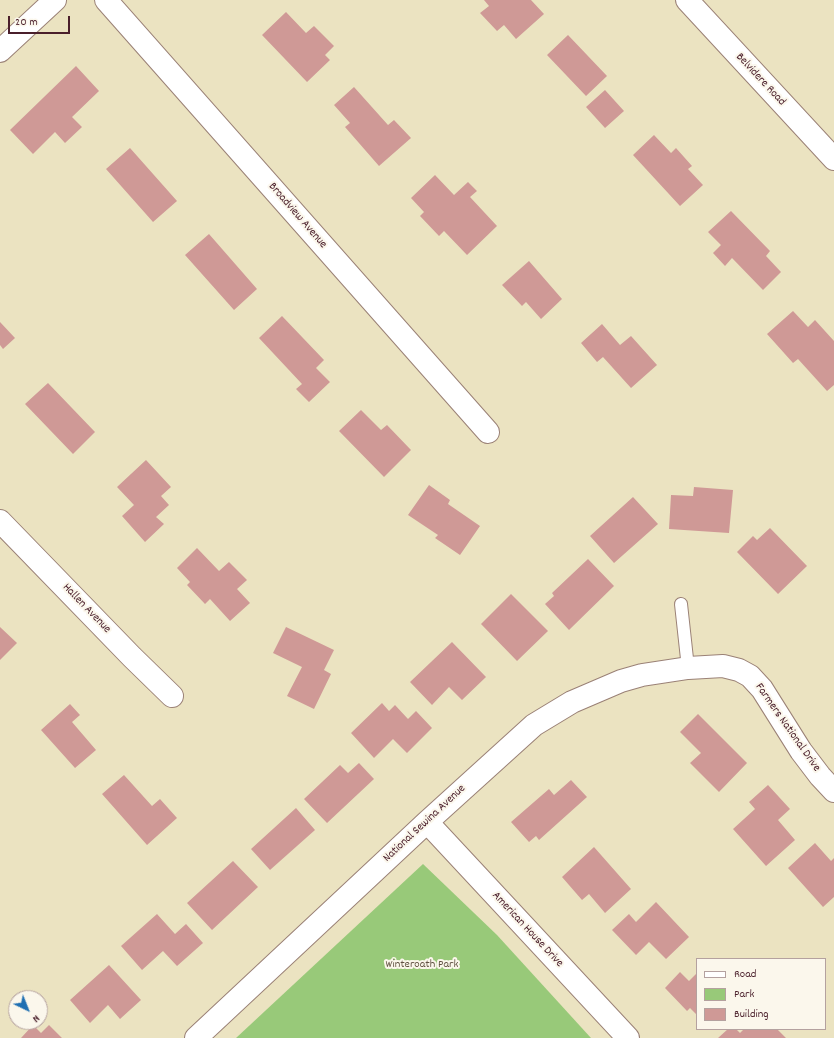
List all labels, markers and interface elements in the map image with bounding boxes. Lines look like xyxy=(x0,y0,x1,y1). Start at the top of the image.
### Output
scale bar xyxy=(10,8,72,34)
text: 20 m xyxy=(15,14,38,31)
street label: Belvidere Road xyxy=(732,51,788,109)
street label: Broadview Avenue xyxy=(264,180,330,252)
street label: Hallen Avenue xyxy=(59,581,113,637)
street label: Farmers National Drive xyxy=(751,681,823,775)
street label: National Sewina Avenue xyxy=(381,782,469,866)
street label: American House Drive xyxy=(488,889,566,971)
park label: Winteroath Park xyxy=(386,958,458,972)
legend xyxy=(696,958,826,1030)
text: Road xyxy=(734,966,756,983)
text: Park xyxy=(734,986,754,1003)
north arrow xyxy=(8,990,48,1030)
text: Building xyxy=(734,1006,769,1023)
text: N xyxy=(28,1010,43,1026)

